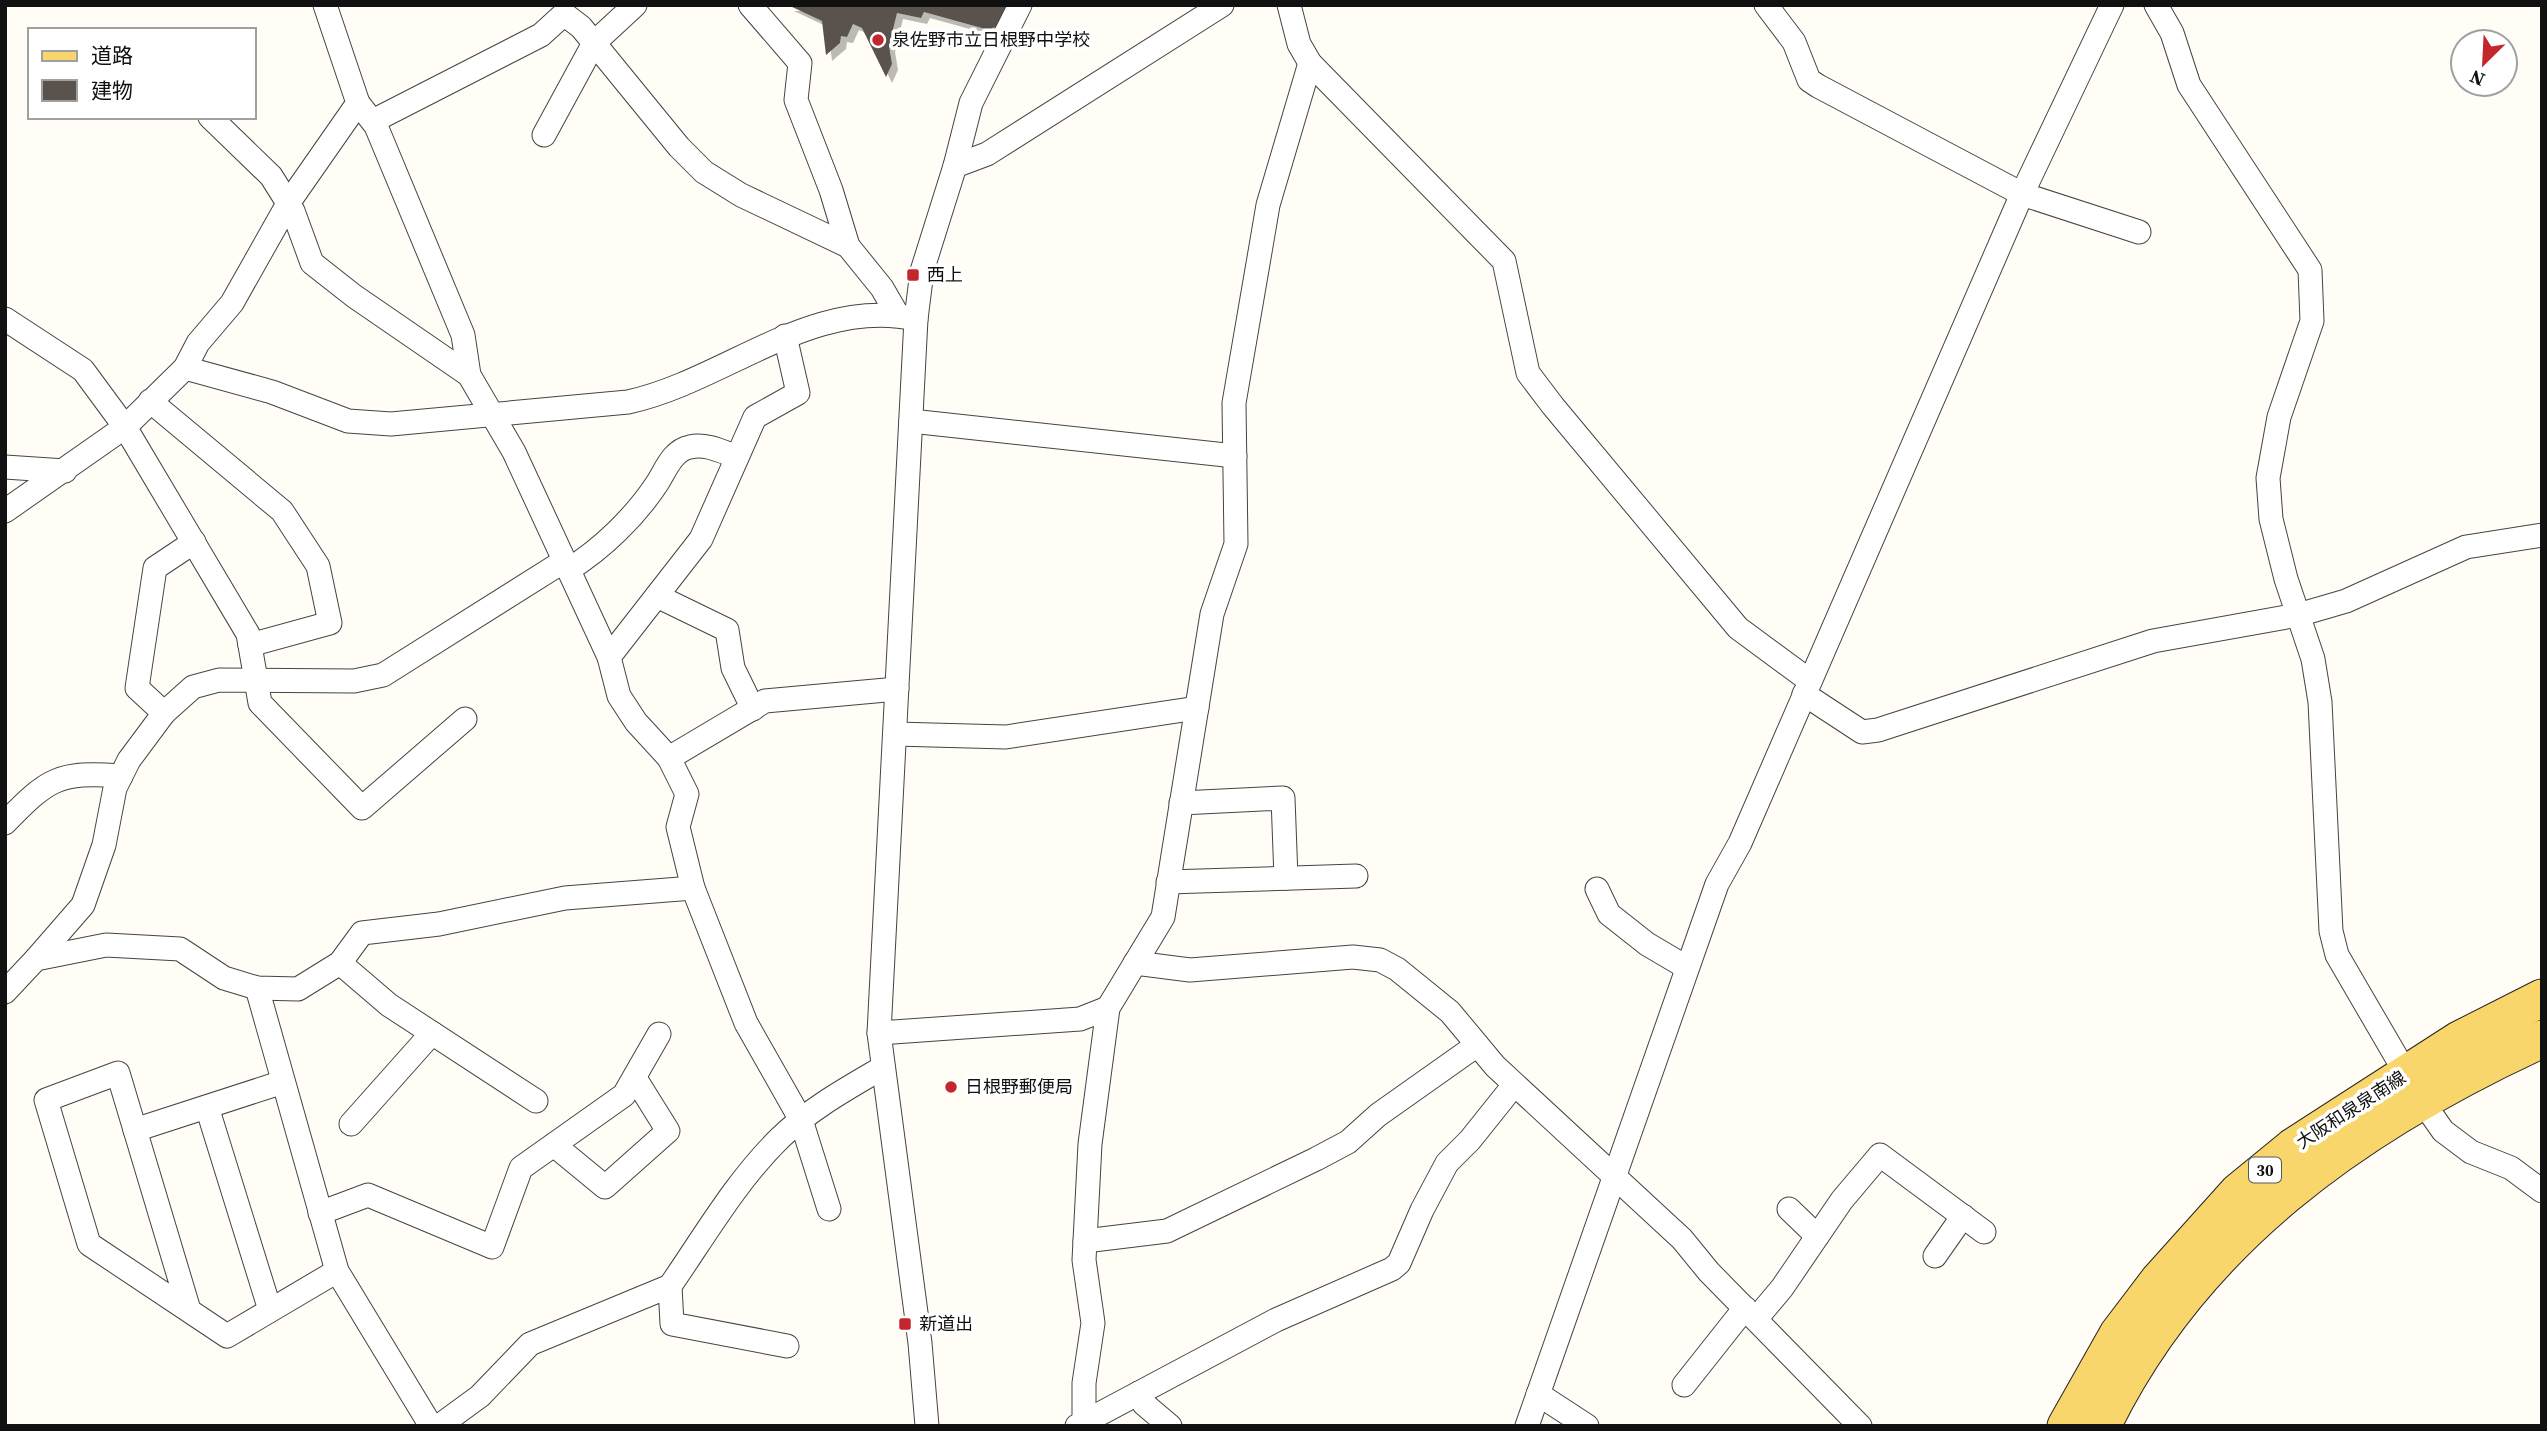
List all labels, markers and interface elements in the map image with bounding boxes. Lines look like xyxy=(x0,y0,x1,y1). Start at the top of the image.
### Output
place label: 泉佐野市立日根野中学校 xyxy=(892,27,1090,52)
legend xyxy=(28,28,256,119)
north arrow xyxy=(2449,28,2519,98)
marker: 泉佐野市立日根野中学校 xyxy=(870,32,886,48)
text: 道路 xyxy=(91,41,133,70)
text: N xyxy=(2465,64,2489,93)
text: 建物 xyxy=(91,76,133,105)
place label: 西上 xyxy=(927,262,963,287)
marker: 西上 xyxy=(905,267,921,283)
street label: 大阪和泉泉南線 xyxy=(2291,1065,2410,1154)
place label: 日根野郵便局 xyxy=(965,1074,1073,1099)
marker: 日根野郵便局 xyxy=(943,1079,959,1095)
road number: 30 xyxy=(2249,1158,2281,1182)
place label: 新道出 xyxy=(919,1311,973,1336)
marker: 新道出 xyxy=(897,1316,913,1332)

